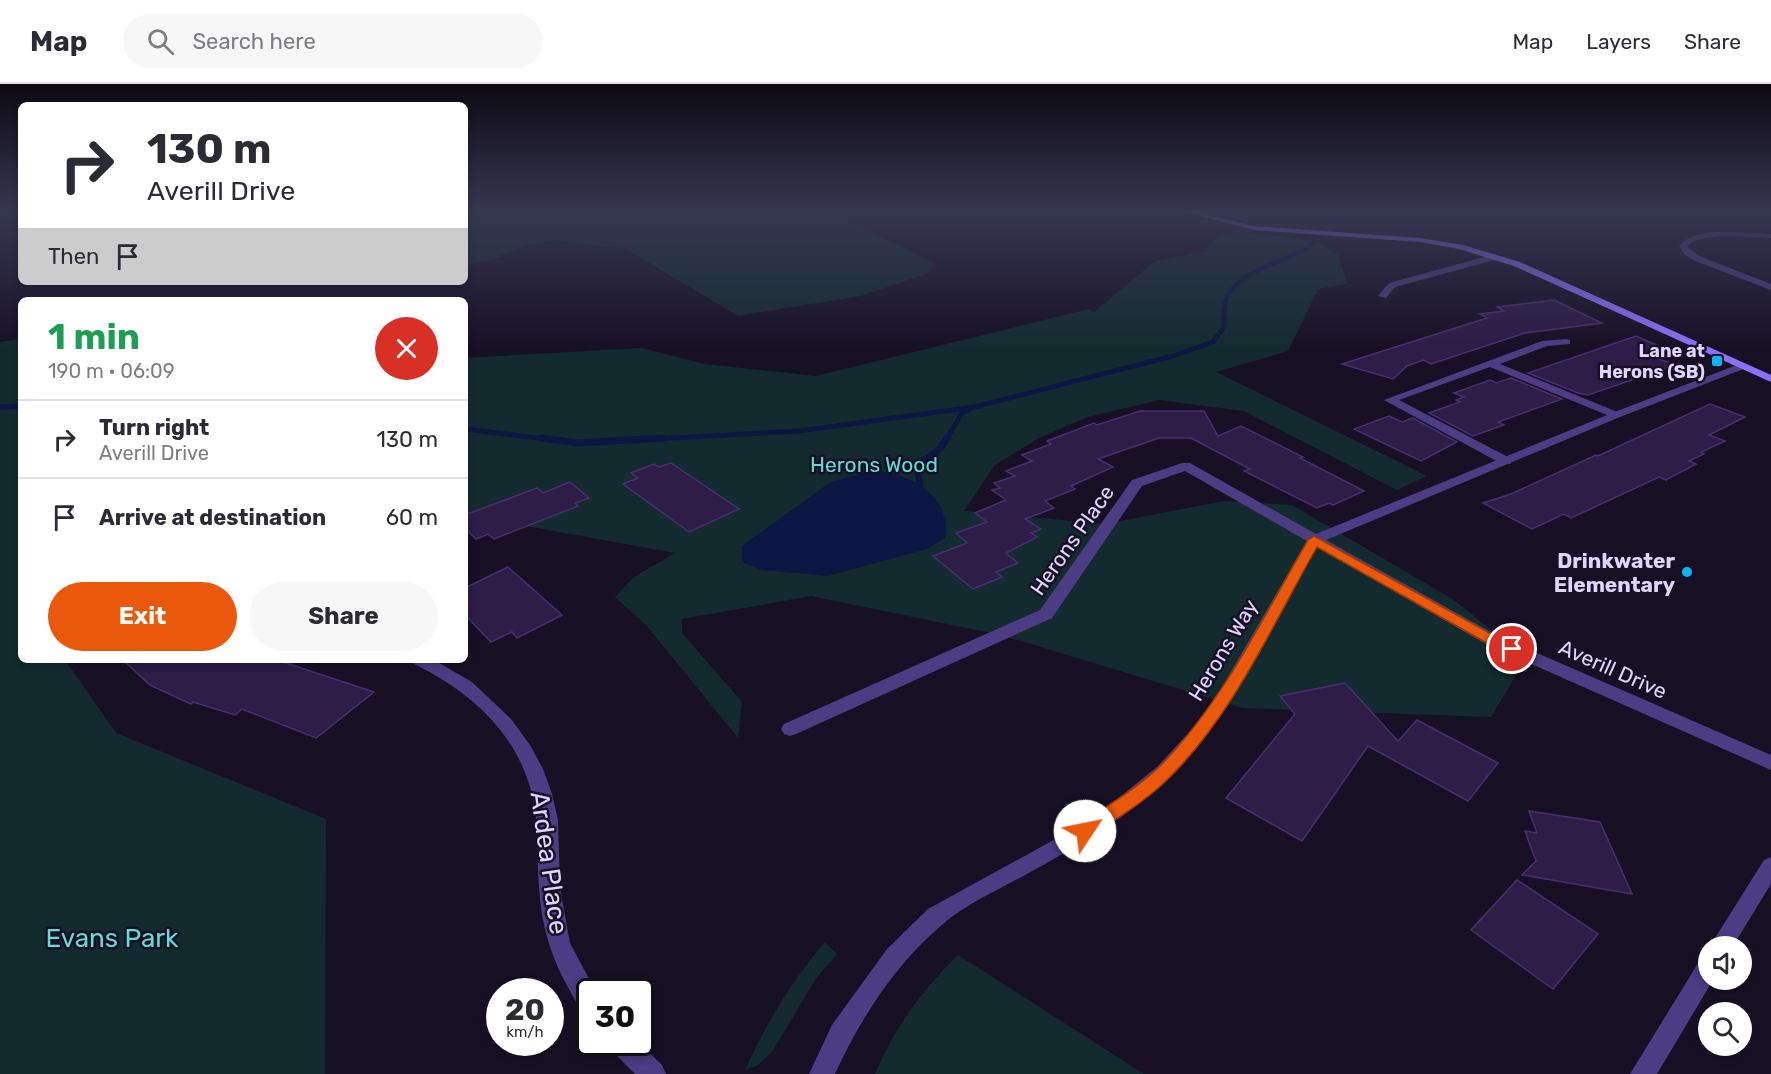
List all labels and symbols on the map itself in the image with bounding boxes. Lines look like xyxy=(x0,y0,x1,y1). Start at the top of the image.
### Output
place label: Lane at Herons (SB) xyxy=(1599,340,1705,383)
marker: Lane at Herons (SB) xyxy=(1710,354,1724,368)
park label: Herons Wood xyxy=(810,452,938,477)
street label: Herons Place xyxy=(1025,480,1119,600)
place label: Drinkwater Elementary xyxy=(1554,548,1675,597)
marker: Drinkwater Elementary xyxy=(1680,565,1694,579)
street label: Herons Way xyxy=(1183,594,1263,705)
pin xyxy=(1486,623,1537,674)
street label: Averill Drive xyxy=(1555,634,1671,704)
street label: Ardea Place xyxy=(524,790,574,936)
position arrow xyxy=(1053,799,1117,863)
park label: Evans Park xyxy=(45,923,179,954)
speed limit sign: 30 xyxy=(576,978,654,1056)

